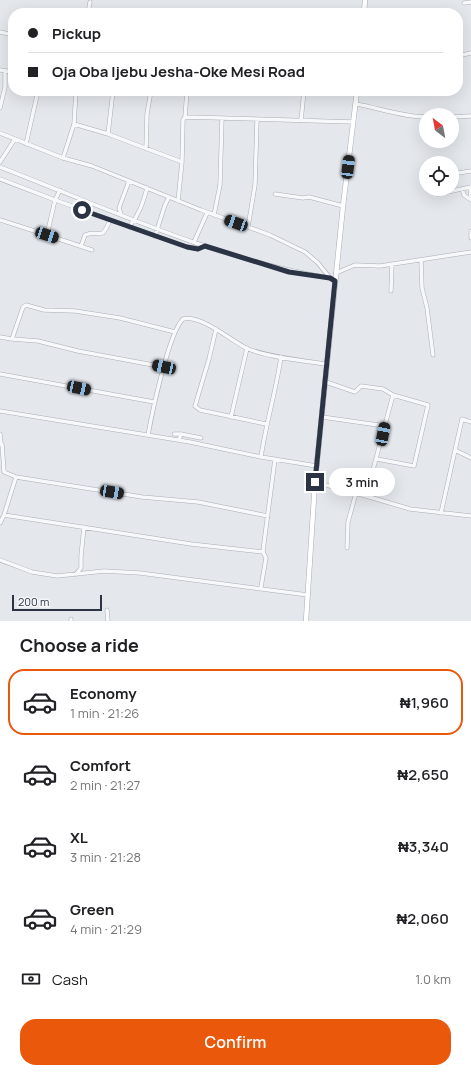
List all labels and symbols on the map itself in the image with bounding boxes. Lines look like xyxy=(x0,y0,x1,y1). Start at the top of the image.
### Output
north arrow xyxy=(419,108,459,148)
car xyxy=(341,154,355,180)
route start xyxy=(73,201,91,219)
car xyxy=(223,213,249,233)
car xyxy=(34,226,60,244)
car xyxy=(151,359,177,375)
car xyxy=(66,380,92,396)
car xyxy=(375,421,391,447)
callout: 3 min xyxy=(329,468,395,496)
route end xyxy=(306,473,324,491)
car xyxy=(99,484,125,500)
scale bar xyxy=(12,593,102,612)

